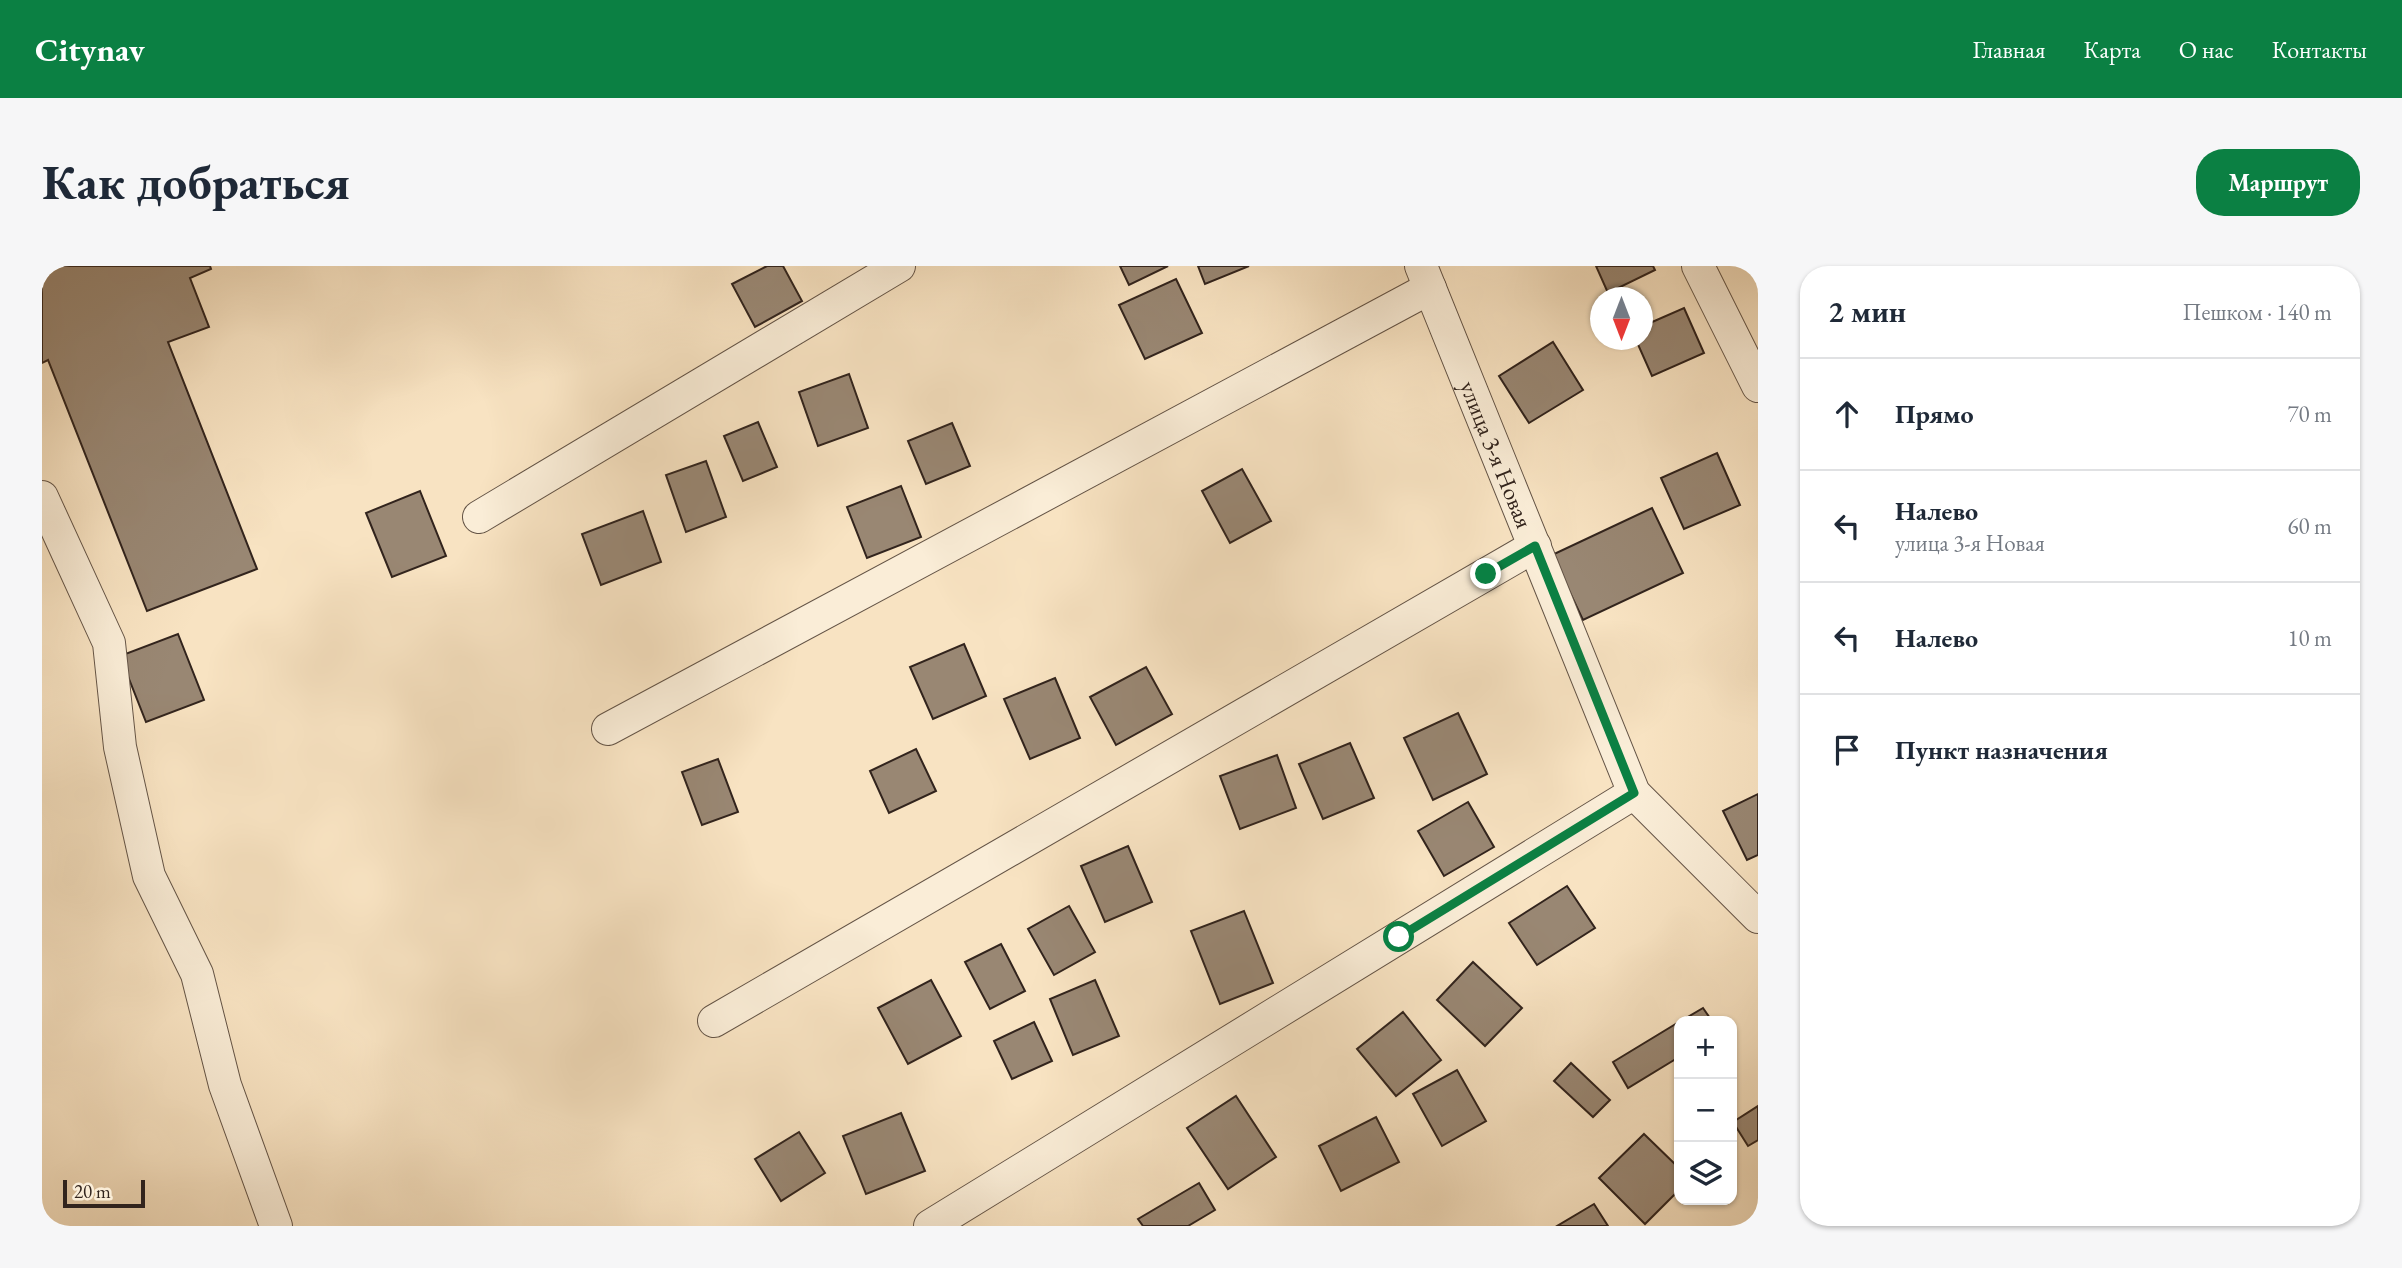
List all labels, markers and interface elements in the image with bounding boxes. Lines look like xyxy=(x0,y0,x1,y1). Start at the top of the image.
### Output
text: Citynav xyxy=(35,28,145,71)
text: Главная xyxy=(1972,34,2046,65)
text: Карта xyxy=(2084,34,2141,65)
text: О нас xyxy=(2179,34,2234,65)
text: Контакты xyxy=(2272,34,2367,65)
button: Маршрут xyxy=(2196,149,2360,216)
text: Как добраться xyxy=(42,150,350,214)
north arrow xyxy=(1590,287,1653,350)
text: 2 мин xyxy=(1828,292,1906,331)
text: Пешком · 140 m xyxy=(2183,297,2332,327)
street label: улица 3-я Новая xyxy=(1453,376,1541,533)
icon: ahead xyxy=(1828,395,1866,433)
text: Прямо xyxy=(1895,397,1974,431)
text: 70 m xyxy=(2287,399,2332,429)
text: Налево xyxy=(1895,494,1978,528)
icon: left xyxy=(1828,507,1866,545)
text: 60 m xyxy=(2287,511,2332,541)
text: улица 3-я Новая xyxy=(1895,528,2045,558)
route end xyxy=(1470,558,1501,589)
icon: left xyxy=(1828,619,1866,657)
text: Налево xyxy=(1895,621,1978,655)
text: 10 m xyxy=(2287,623,2332,653)
icon: arrive xyxy=(1828,731,1866,769)
text: Пункт назначения xyxy=(1895,733,2108,767)
route start xyxy=(1383,921,1414,952)
map controls xyxy=(1674,1016,1737,1205)
button: + xyxy=(1674,1016,1737,1079)
button: − xyxy=(1674,1079,1737,1142)
button: layers xyxy=(1674,1142,1737,1205)
scale bar xyxy=(63,1177,145,1209)
text: 20 m xyxy=(74,1179,111,1204)

